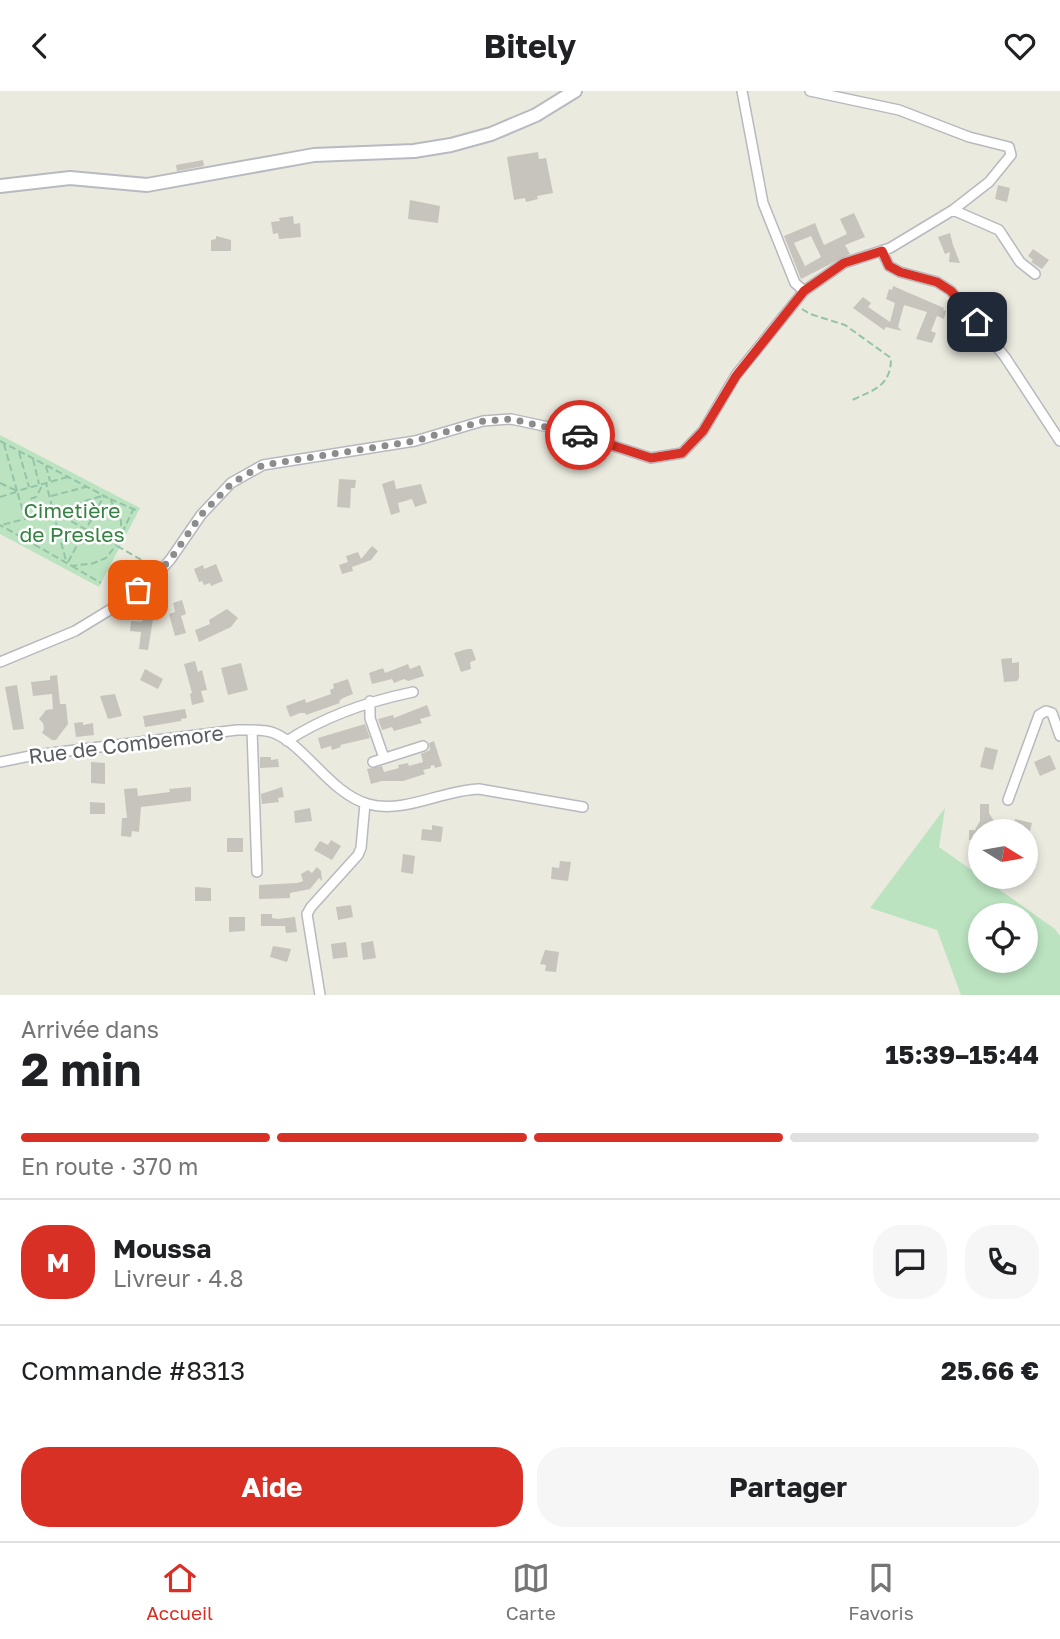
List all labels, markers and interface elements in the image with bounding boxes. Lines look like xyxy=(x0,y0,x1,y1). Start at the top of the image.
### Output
icon: back xyxy=(21,27,59,65)
text: Bitely xyxy=(484,27,576,65)
icon: heart xyxy=(1001,27,1039,65)
pin xyxy=(947,292,1007,352)
icon: home xyxy=(958,303,996,341)
courier xyxy=(545,400,615,470)
icon: car xyxy=(561,416,599,454)
park label: Cimetière de Presles xyxy=(19,497,125,547)
pin xyxy=(108,560,168,620)
icon: bag xyxy=(119,571,157,609)
street label: Rue de Combemore xyxy=(27,719,225,769)
north arrow xyxy=(968,819,1038,889)
map controls xyxy=(968,819,1038,973)
button: locate xyxy=(968,903,1038,973)
text: Arrivée dans xyxy=(21,1015,159,1043)
text: 15:39–15:44 xyxy=(885,1039,1039,1070)
text: 2 min xyxy=(21,1041,141,1096)
text: En route · 370 m xyxy=(21,1152,198,1180)
button: chat xyxy=(873,1225,947,1299)
button: phone xyxy=(965,1225,1039,1299)
text: Moussa xyxy=(113,1233,211,1264)
text: M xyxy=(46,1247,70,1278)
text: Livreur · 4.8 xyxy=(113,1264,243,1292)
text: Commande #8313 xyxy=(21,1355,245,1386)
text: 25.66 € xyxy=(941,1355,1039,1386)
button: Aide xyxy=(21,1447,523,1527)
button: Partager xyxy=(537,1447,1039,1527)
tab: Accueil xyxy=(146,1559,213,1624)
tab: Carte xyxy=(506,1559,556,1624)
tab: Favoris xyxy=(848,1559,914,1624)

